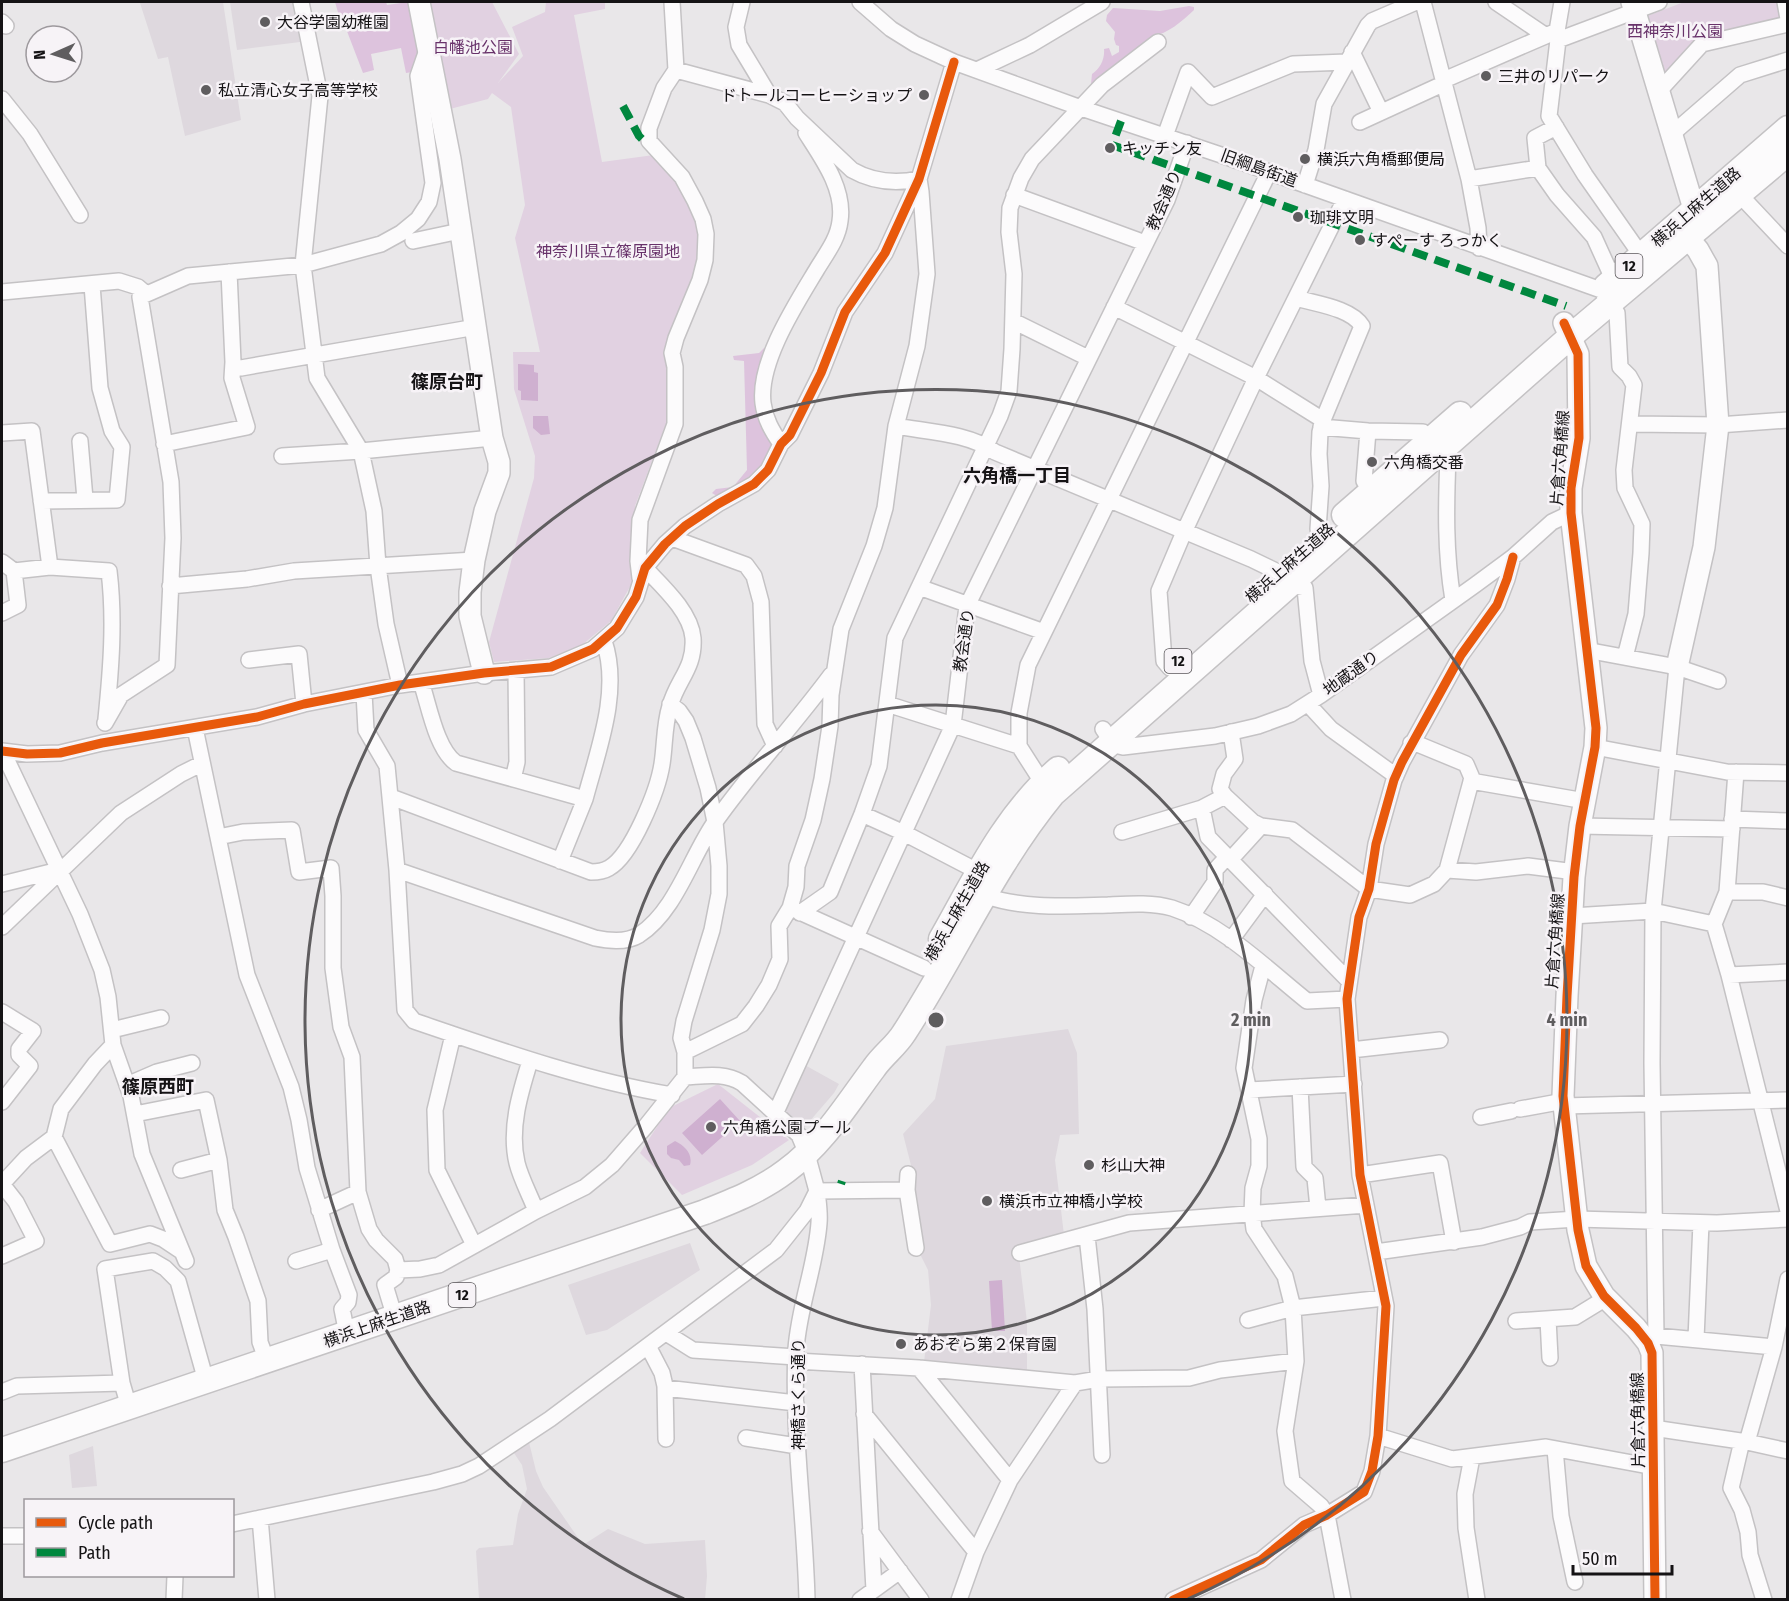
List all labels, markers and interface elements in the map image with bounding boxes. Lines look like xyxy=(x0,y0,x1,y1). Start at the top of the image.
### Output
place label: 大谷学園幼稚園 xyxy=(277,13,389,32)
marker: 大谷学園幼稚園 xyxy=(258,15,272,29)
park label: 西神奈川公園 xyxy=(1627,22,1723,41)
north arrow xyxy=(24,24,84,84)
park label: 白幡池公園 xyxy=(433,38,513,57)
text: N xyxy=(30,49,49,60)
place label: 三井のリパーク xyxy=(1498,67,1610,86)
marker: 三井のリパーク xyxy=(1479,69,1493,83)
place label: 私立清心女子高等学校 xyxy=(218,81,378,100)
marker: 私立清心女子高等学校 xyxy=(199,83,213,97)
place label: ドトールコーヒーショップ xyxy=(721,86,912,105)
marker: ドトールコーヒーショップ xyxy=(917,88,931,102)
place label: キッチン友 xyxy=(1122,139,1202,158)
marker: キッチン友 xyxy=(1103,141,1117,155)
street label: 旧綱島街道 xyxy=(1218,145,1300,191)
place label: 横浜六角橋郵便局 xyxy=(1317,150,1445,169)
marker: 横浜六角橋郵便局 xyxy=(1298,152,1312,166)
street label: 横浜上麻生道路 xyxy=(1647,163,1745,251)
street label: 教会通り xyxy=(1143,167,1185,233)
place label: 珈琲文明 xyxy=(1310,208,1374,227)
marker: 珈琲文明 xyxy=(1291,210,1305,224)
place label: すぺーす ろっかく xyxy=(1372,231,1503,250)
marker: すぺーす ろっかく xyxy=(1353,233,1367,247)
park label: 神奈川県立篠原園地 xyxy=(536,242,680,261)
road number: 12 xyxy=(1616,254,1642,278)
district label: 篠原台町 xyxy=(411,371,483,393)
street label: 片倉六角橋線 xyxy=(1547,409,1573,507)
place label: 六角橋交番 xyxy=(1384,453,1464,472)
marker: 六角橋交番 xyxy=(1365,455,1379,469)
district label: 六角橋一丁目 xyxy=(963,465,1071,487)
street label: 横浜上麻生道路 xyxy=(1241,519,1339,607)
street label: 教会通り xyxy=(950,607,978,673)
street label: 地蔵通り xyxy=(1320,647,1382,699)
road number: 12 xyxy=(1164,649,1192,673)
street label: 横浜上麻生道路 xyxy=(921,858,993,964)
street label: 片倉六角橋線 xyxy=(1542,892,1568,990)
text: 2 min xyxy=(1230,1009,1271,1031)
text: 4 min xyxy=(1547,1009,1587,1031)
centre of rings xyxy=(926,1010,946,1030)
district label: 篠原西町 xyxy=(122,1076,194,1098)
place label: 六角橋公園プール xyxy=(723,1118,851,1137)
marker: 六角橋公園プール xyxy=(704,1120,718,1134)
place label: 杉山大神 xyxy=(1101,1156,1165,1175)
marker: 杉山大神 xyxy=(1082,1158,1096,1172)
place label: 横浜市立神橋小学校 xyxy=(999,1192,1143,1211)
marker: 横浜市立神橋小学校 xyxy=(980,1194,994,1208)
road number: 12 xyxy=(448,1283,476,1307)
street label: 横浜上麻生道路 xyxy=(321,1297,433,1351)
place label: あおぞら第２保育園 xyxy=(913,1335,1057,1354)
marker: あおぞら第２保育園 xyxy=(894,1337,908,1351)
street label: 神橋さくら通り xyxy=(789,1338,808,1450)
street label: 片倉六角橋線 xyxy=(1628,1372,1648,1468)
legend xyxy=(24,1499,234,1577)
text: Cycle path xyxy=(78,1512,153,1534)
scale bar xyxy=(1573,1538,1672,1576)
text: Path xyxy=(78,1542,111,1564)
text: 50 m xyxy=(1582,1548,1618,1570)

